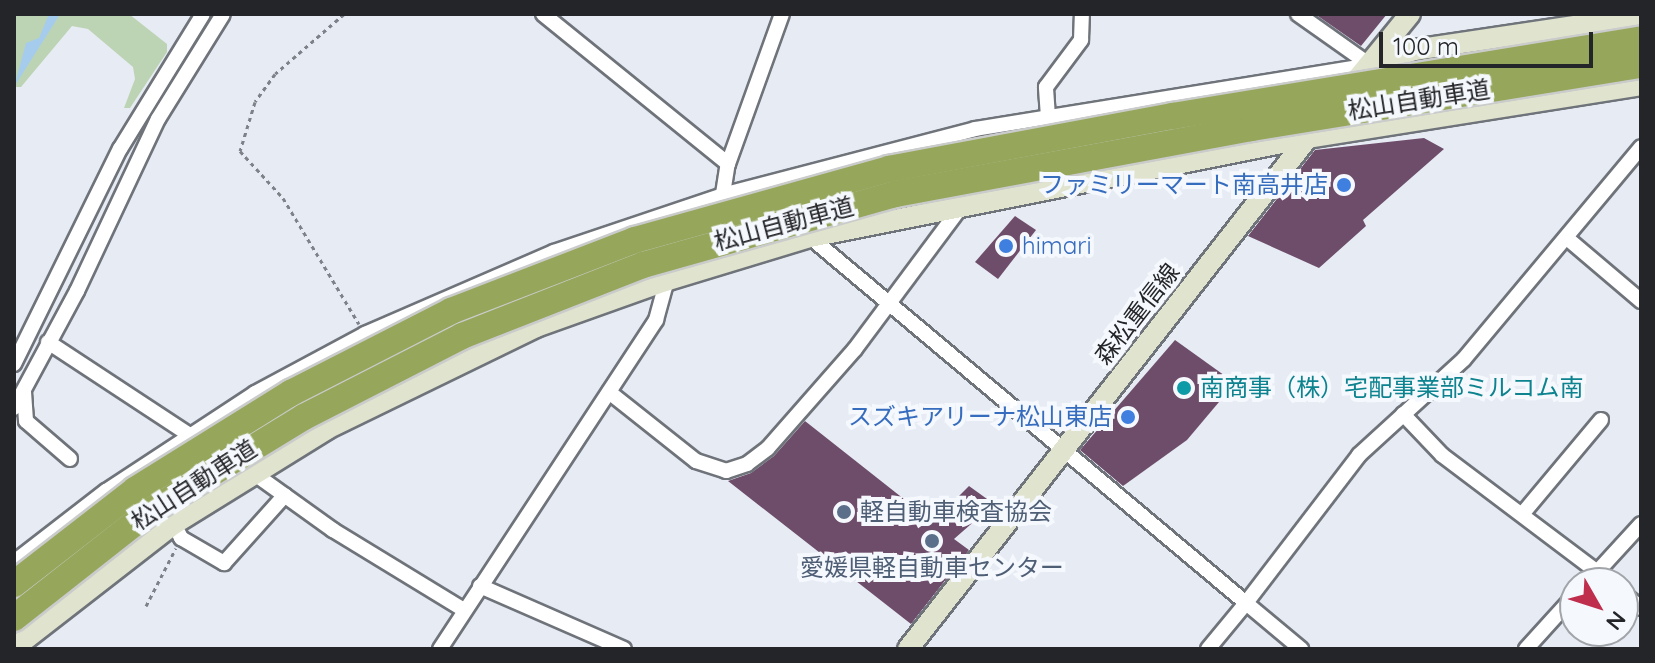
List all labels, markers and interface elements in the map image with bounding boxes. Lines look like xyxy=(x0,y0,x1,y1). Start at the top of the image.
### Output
scale bar xyxy=(1383,16,1597,66)
text: 100 m xyxy=(1393,31,1459,61)
street label: 松山自動車道 xyxy=(1346,75,1492,125)
place label: ファミリーマート南高井店 xyxy=(1040,171,1328,199)
marker: ファミリーマート南高井店 xyxy=(1335,176,1353,194)
street label: 松山自動車道 xyxy=(711,191,857,257)
place label: himari xyxy=(1022,232,1092,260)
marker: himari xyxy=(997,237,1015,255)
street label: 森松重信線 xyxy=(1089,258,1185,370)
place label: 南商事（株）宅配事業部ミルコム南 xyxy=(1200,374,1584,402)
marker: 南商事（株）宅配事業部ミルコム南 xyxy=(1175,379,1193,397)
place label: スズキアリーナ松山東店 xyxy=(848,403,1112,431)
marker: スズキアリーナ松山東店 xyxy=(1119,408,1137,426)
street label: 松山自動車道 xyxy=(126,434,262,536)
place label: 軽自動車検査協会 xyxy=(860,498,1052,526)
marker: 軽自動車検査協会 xyxy=(835,503,853,521)
marker: 愛媛県軽自動車センター xyxy=(923,532,941,550)
place label: 愛媛県軽自動車センター xyxy=(800,554,1064,582)
north arrow xyxy=(1559,567,1639,647)
text: N xyxy=(1600,606,1632,636)

